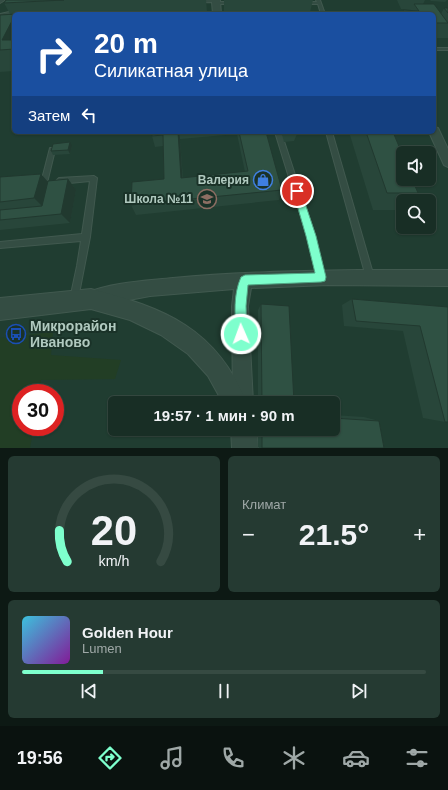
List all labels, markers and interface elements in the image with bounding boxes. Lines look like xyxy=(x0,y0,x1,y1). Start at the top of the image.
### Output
icon: right xyxy=(28,28,80,80)
text: 20 m xyxy=(94,28,158,59)
text: Силикатная улица xyxy=(94,61,248,81)
icon: left xyxy=(78,104,100,126)
text: Затем xyxy=(28,107,70,124)
map controls xyxy=(396,146,436,234)
button: sound xyxy=(396,146,436,186)
shop icon: Валерия xyxy=(252,169,274,191)
place label: Валерия xyxy=(198,173,249,187)
pin xyxy=(280,174,314,208)
icon: arrive xyxy=(286,180,308,202)
school or university icon: Школа №11 xyxy=(196,188,218,210)
place label: Школа №11 xyxy=(124,192,193,206)
button: search xyxy=(396,194,436,234)
position arrow xyxy=(220,313,262,355)
place label: Микрорайон Иваново xyxy=(30,318,116,350)
bus stop icon: Микрорайон Иваново xyxy=(5,323,27,345)
speed limit sign: 30 xyxy=(12,384,64,436)
text: 19:57 · 1 мин · 90 m xyxy=(153,407,295,424)
text: Климат xyxy=(242,497,286,512)
text: 20 xyxy=(91,507,137,554)
text: 21.5° xyxy=(299,518,369,551)
text: − xyxy=(242,522,255,547)
text: + xyxy=(413,522,426,547)
text: km/h xyxy=(99,553,130,569)
text: Golden Hour xyxy=(82,624,173,641)
text: Lumen xyxy=(82,641,122,656)
icon: previous xyxy=(78,680,100,702)
icon: pause xyxy=(213,680,235,702)
icon: next xyxy=(348,680,370,702)
icon: directions xyxy=(96,744,124,772)
icon: music xyxy=(158,744,186,772)
icon: phone xyxy=(219,744,247,772)
icon: climate xyxy=(280,744,308,772)
icon: car xyxy=(342,744,370,772)
icon: filters xyxy=(403,744,431,772)
text: 19:56 xyxy=(17,748,63,768)

